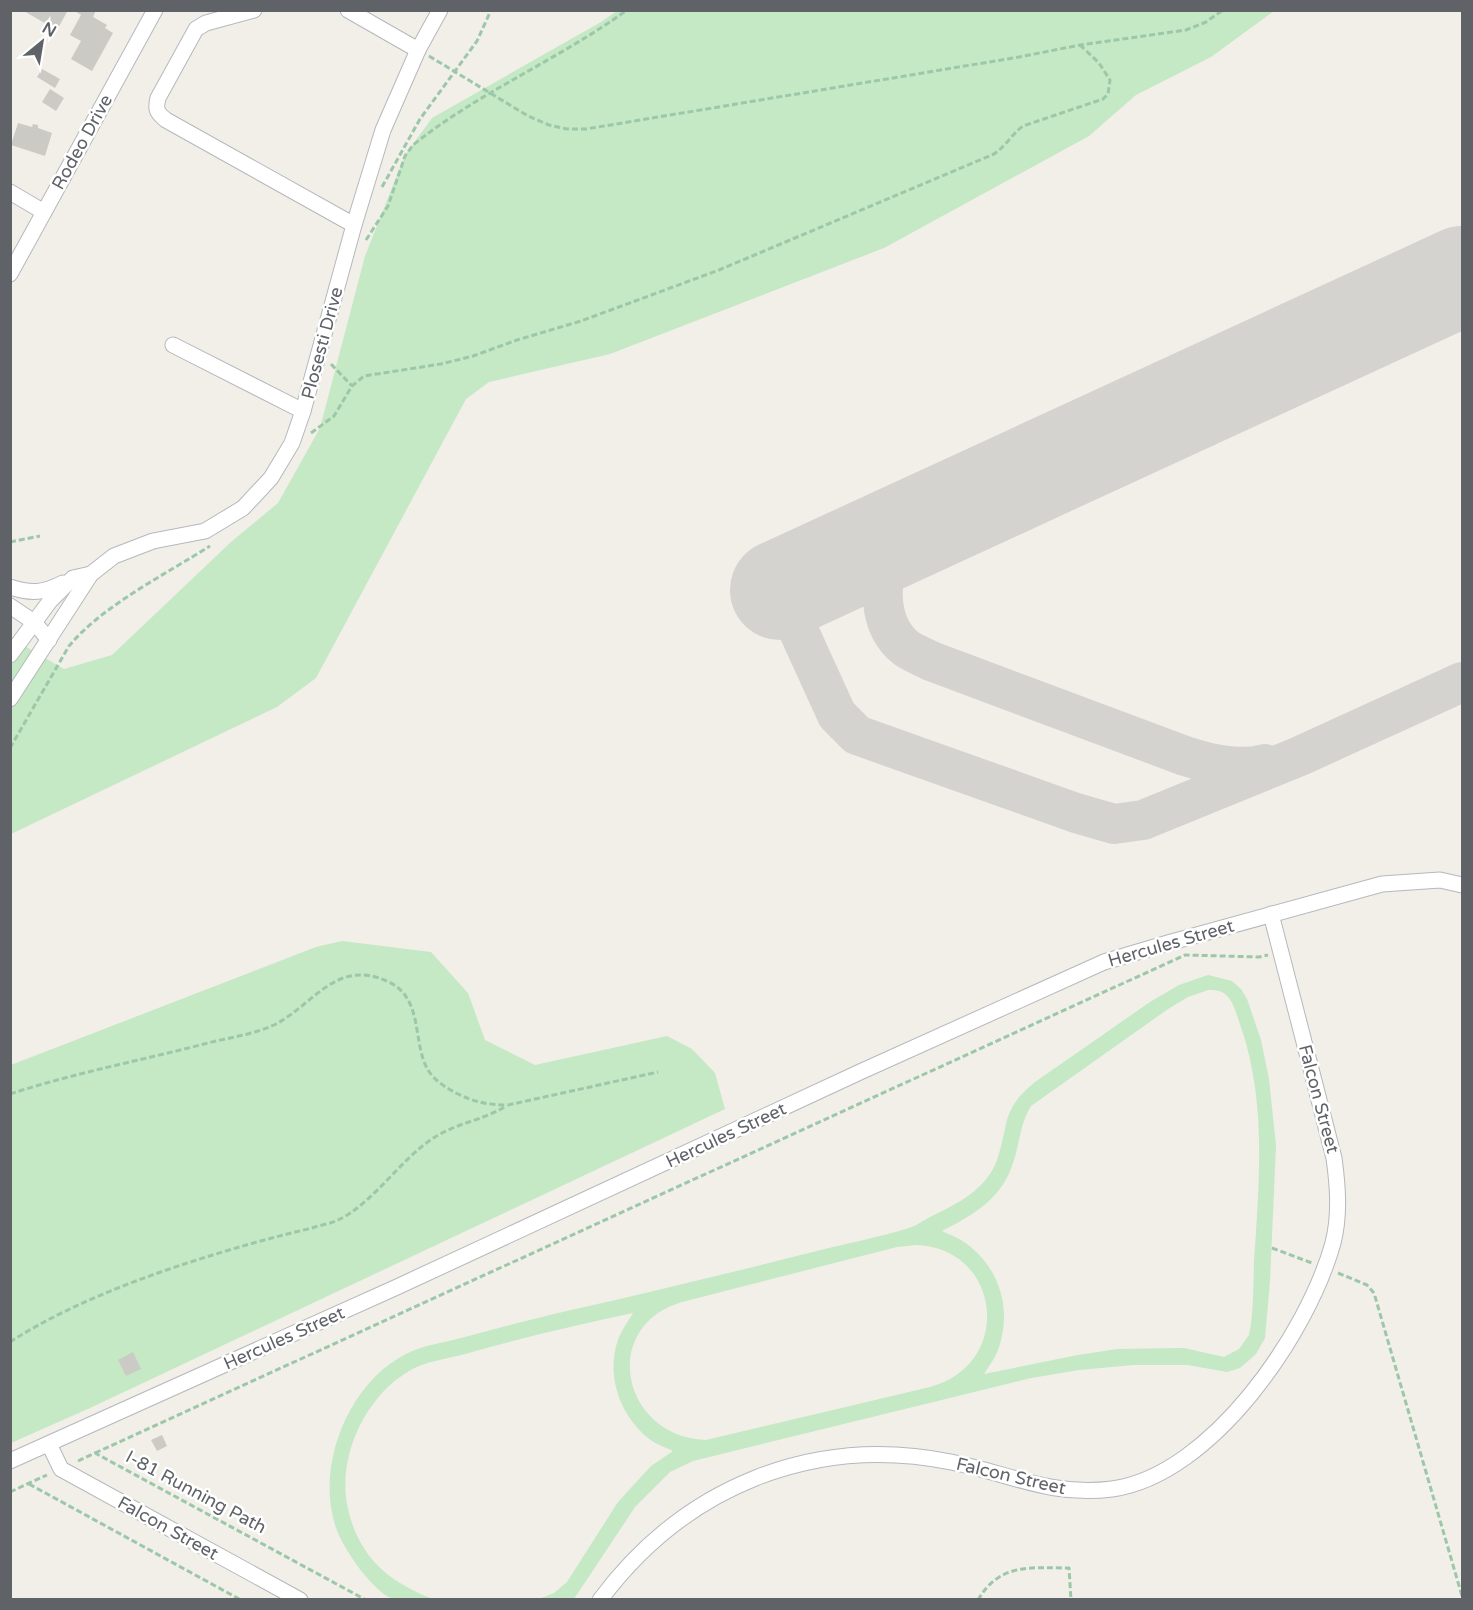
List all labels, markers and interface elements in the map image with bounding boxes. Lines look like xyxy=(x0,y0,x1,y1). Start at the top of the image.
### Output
north arrow xyxy=(12,12,72,72)
text: N xyxy=(38,18,60,42)
street label: Rodeo Drive xyxy=(47,91,117,193)
street label: Plosesti Drive xyxy=(296,285,348,401)
street label: Hercules Street xyxy=(1105,914,1237,972)
street label: Falcon Street xyxy=(1294,1042,1344,1156)
street label: Hercules Street xyxy=(662,1097,790,1172)
street label: Hercules Street xyxy=(220,1301,348,1375)
street label: I-81 Running Path xyxy=(122,1446,270,1538)
street label: Falcon Street xyxy=(954,1453,1068,1499)
street label: Falcon Street xyxy=(114,1491,222,1565)

